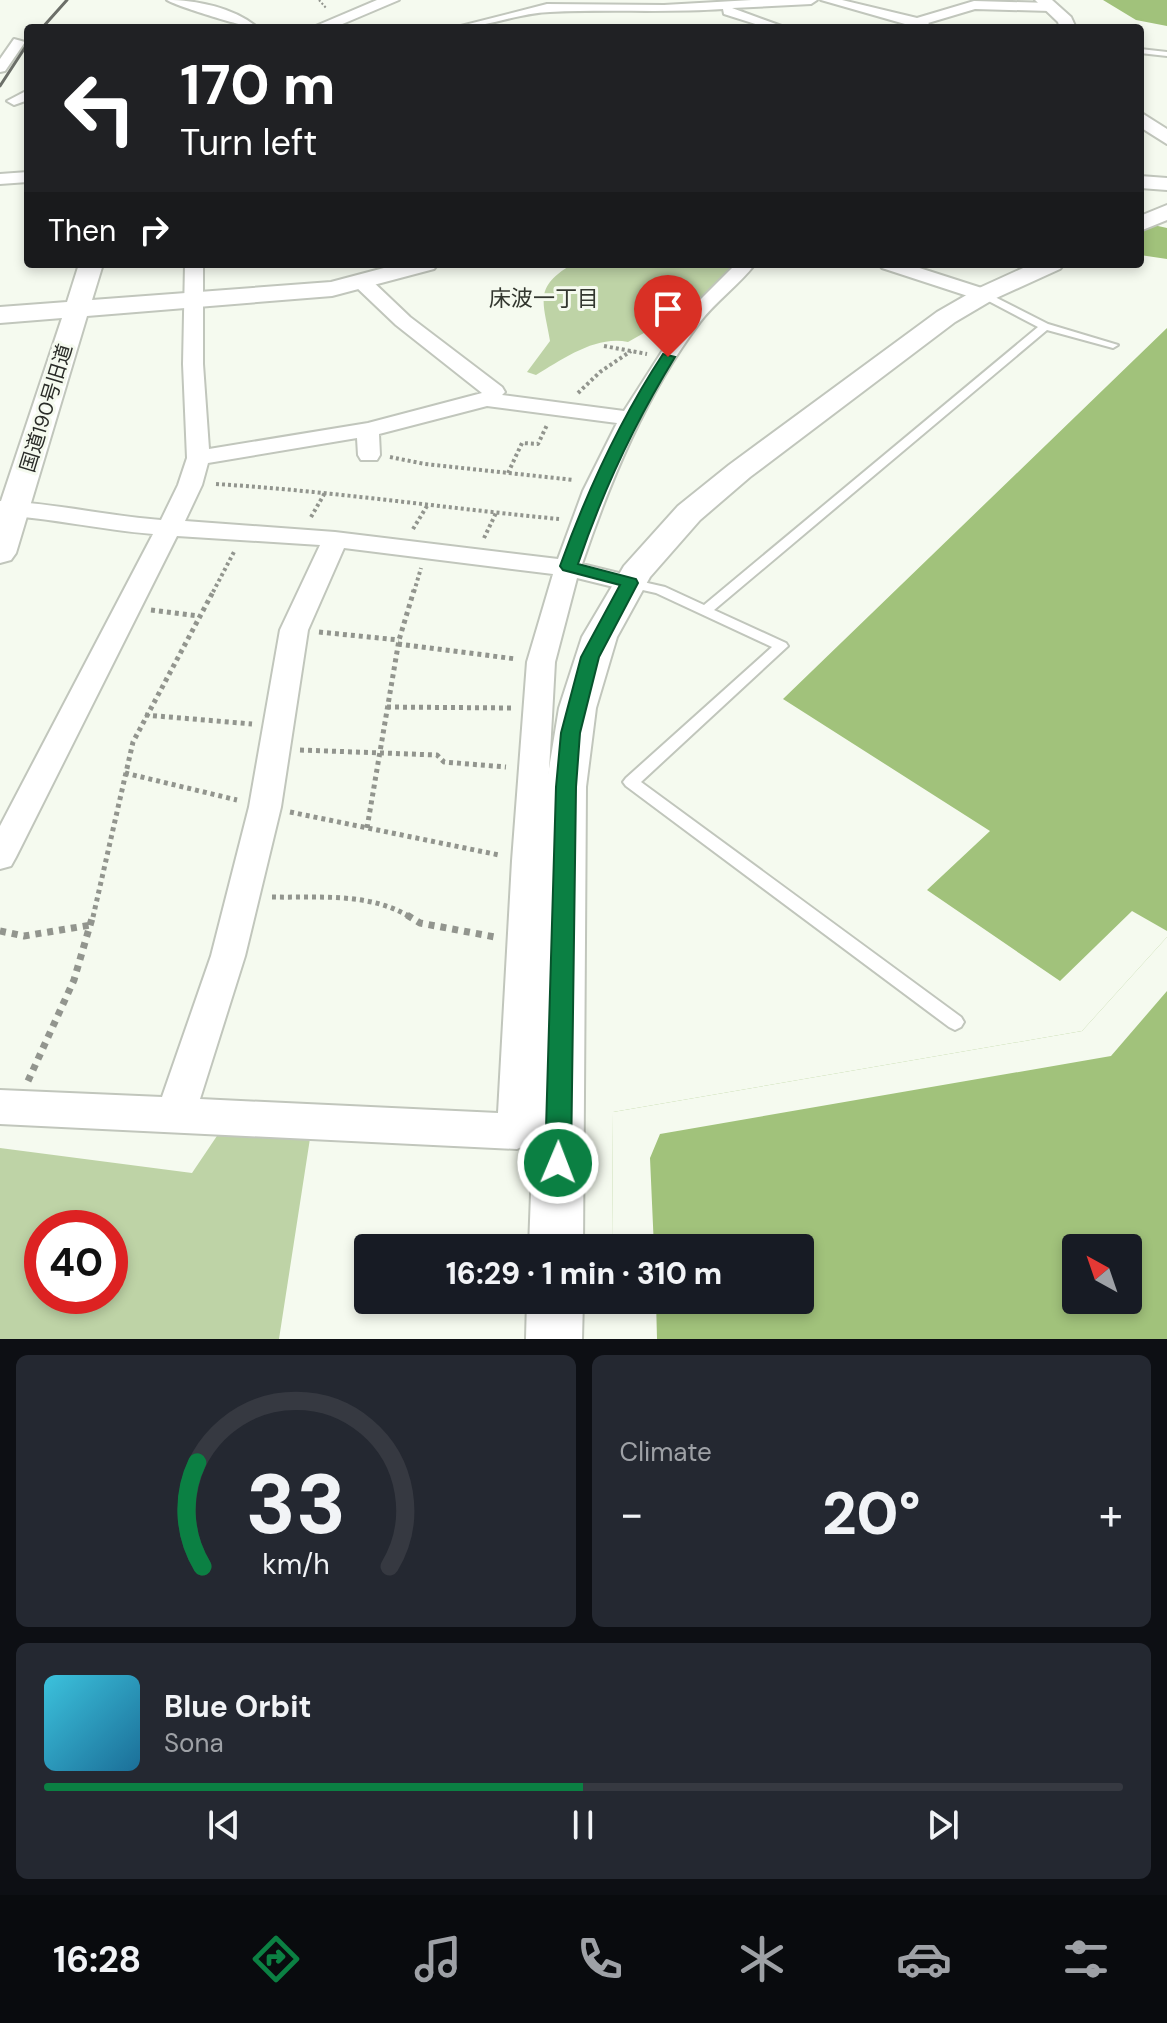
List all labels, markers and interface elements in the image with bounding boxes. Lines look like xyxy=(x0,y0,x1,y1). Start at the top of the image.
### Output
text: 170 m xyxy=(180,48,335,121)
icon: left xyxy=(48,56,152,160)
text: Turn left xyxy=(180,119,317,166)
icon: right xyxy=(132,208,176,252)
text: Then xyxy=(48,211,116,250)
pin xyxy=(634,275,702,357)
district label: 床波一丁目 xyxy=(489,284,599,313)
icon: arrive xyxy=(646,287,690,331)
street label: 国道190号旧道 xyxy=(14,341,78,475)
position arrow xyxy=(516,1121,600,1205)
speed limit sign: 40 xyxy=(24,1210,128,1314)
north arrow xyxy=(1062,1234,1142,1314)
map controls xyxy=(1062,1234,1142,1314)
text: 16:29 · 1 min · 310 m xyxy=(446,1254,722,1293)
text: Climate xyxy=(620,1435,712,1469)
text: 33 xyxy=(246,1450,346,1559)
text: 20° xyxy=(822,1474,921,1553)
text: − xyxy=(620,1485,644,1543)
text: + xyxy=(1099,1485,1123,1543)
text: km/h xyxy=(262,1546,330,1583)
text: Blue Orbit xyxy=(164,1687,311,1726)
text: Sona xyxy=(164,1726,224,1760)
icon: previous xyxy=(202,1803,246,1847)
icon: pause xyxy=(561,1803,605,1847)
icon: next xyxy=(921,1803,965,1847)
icon: directions xyxy=(248,1931,304,1987)
icon: music xyxy=(410,1931,466,1987)
icon: phone xyxy=(572,1931,628,1987)
icon: climate xyxy=(734,1931,790,1987)
icon: car xyxy=(896,1931,952,1987)
icon: filters xyxy=(1058,1931,1114,1987)
text: 16:28 xyxy=(53,1936,141,1983)

